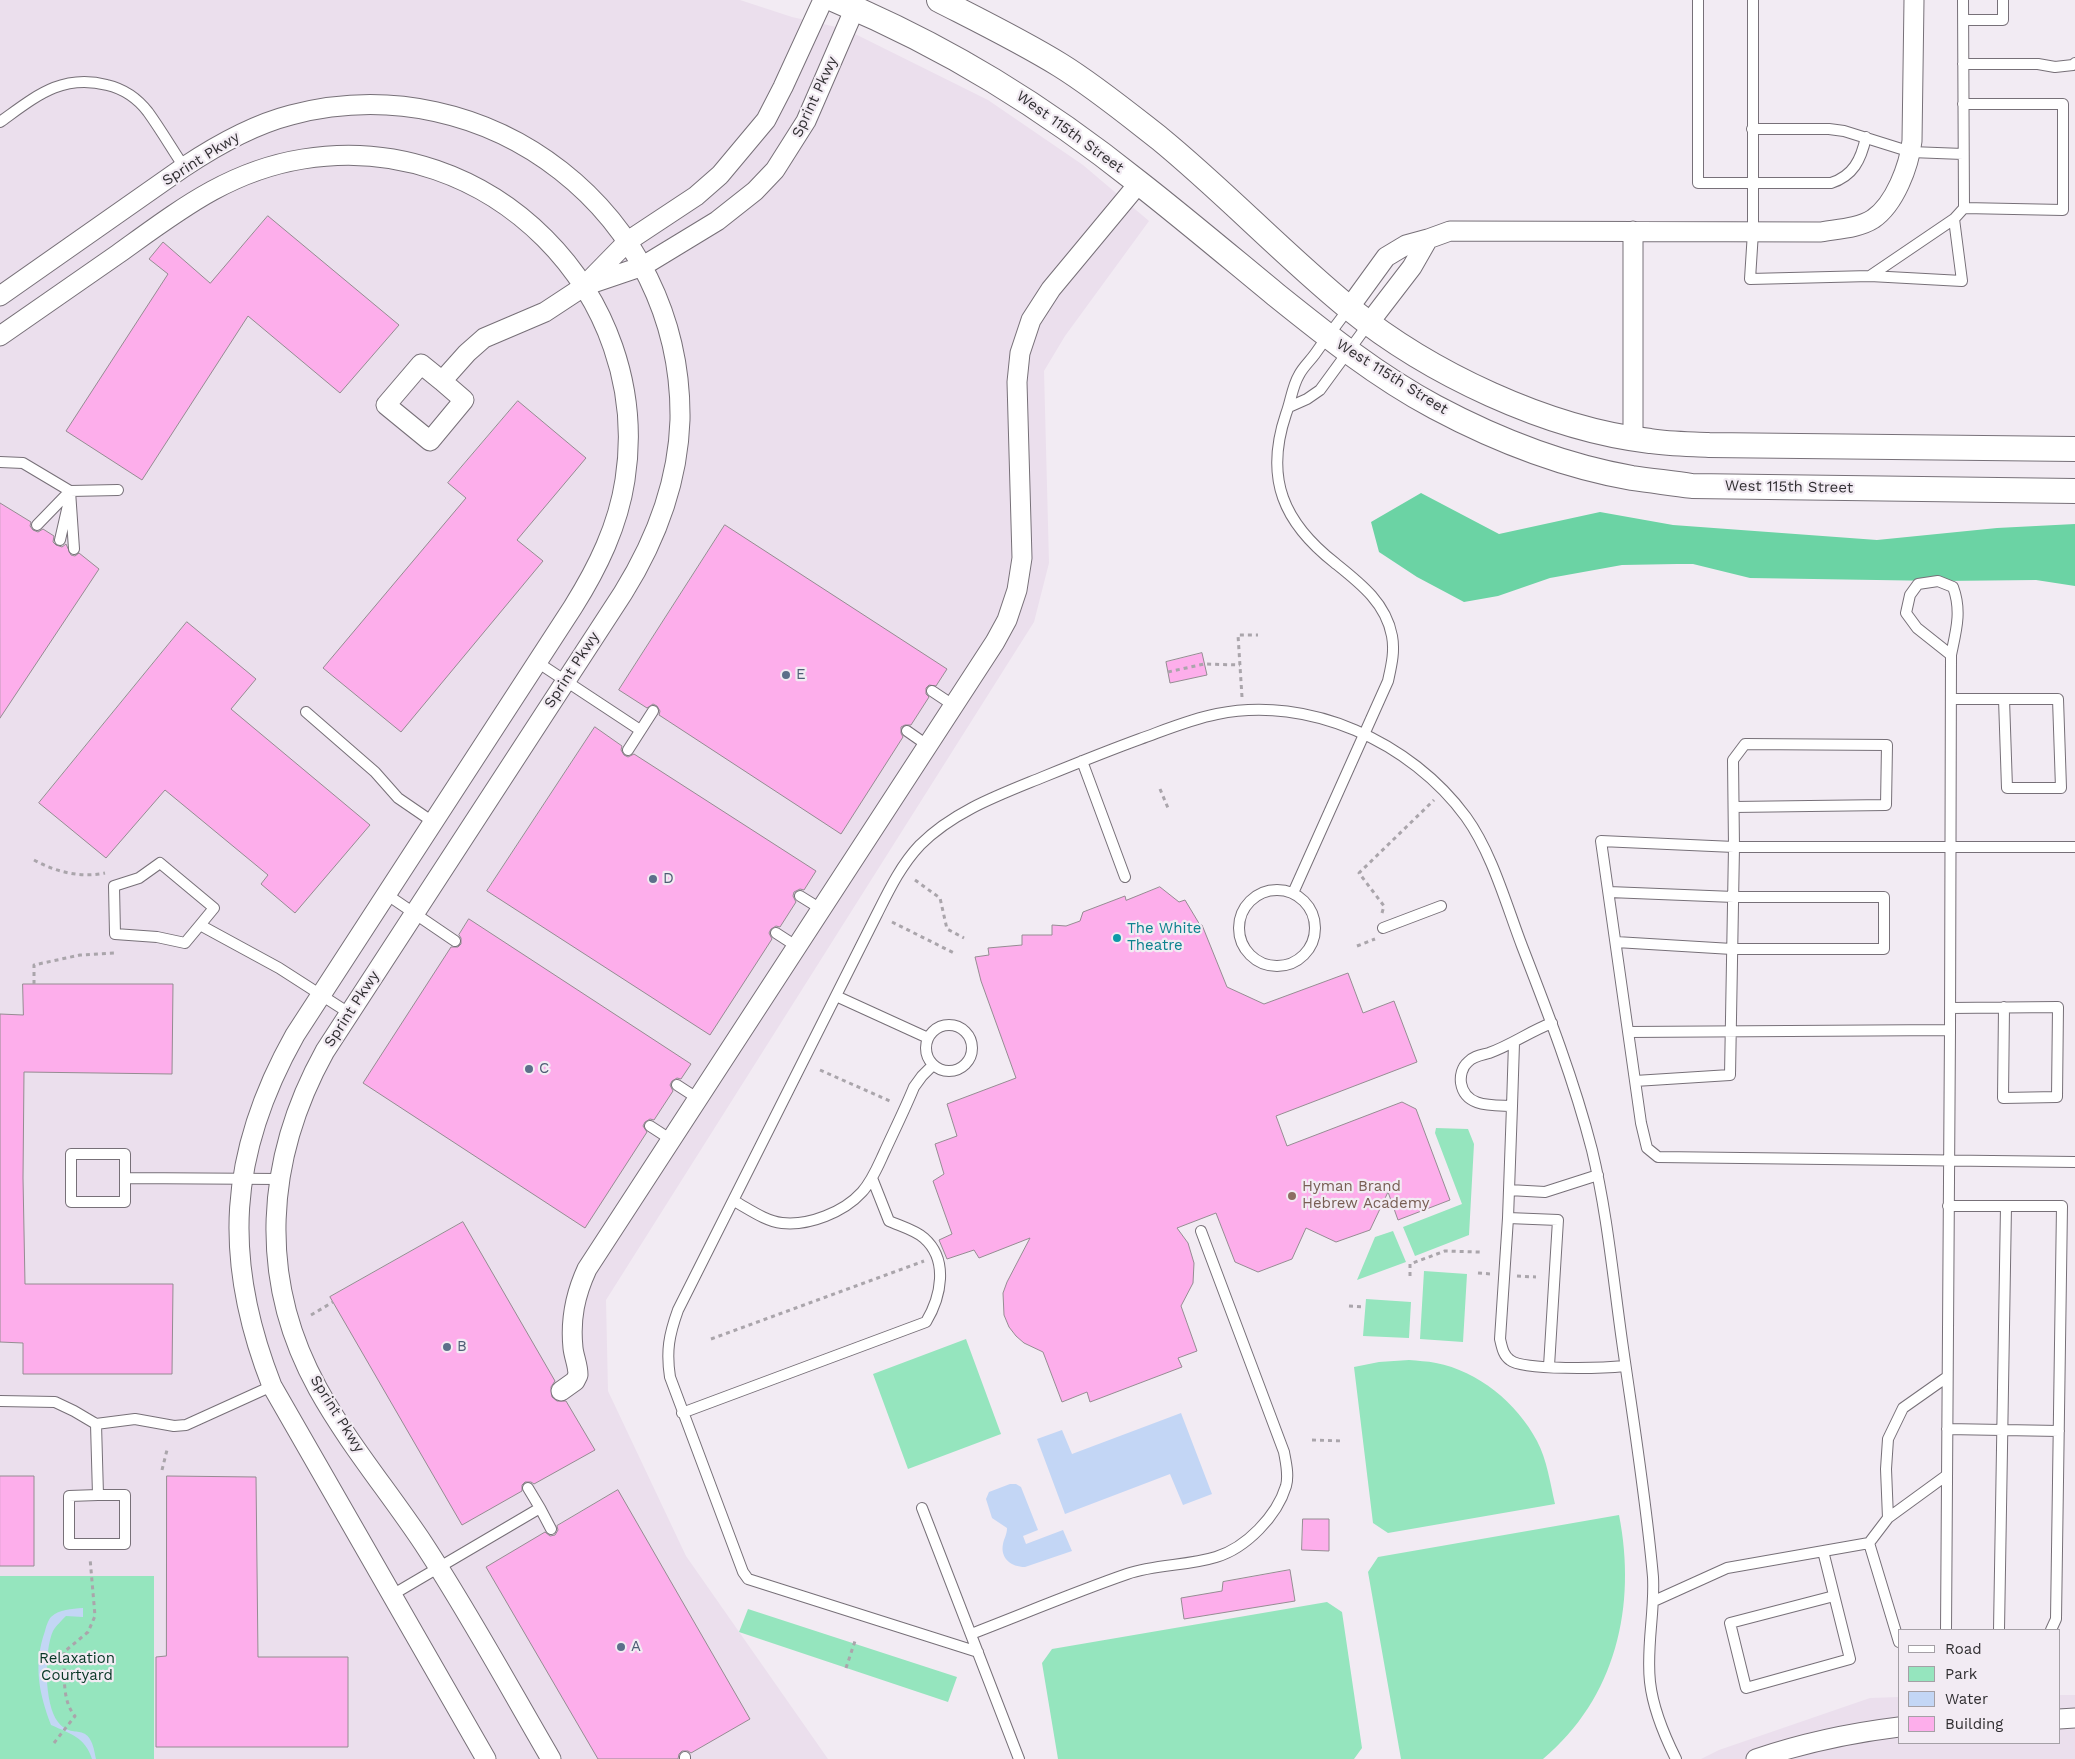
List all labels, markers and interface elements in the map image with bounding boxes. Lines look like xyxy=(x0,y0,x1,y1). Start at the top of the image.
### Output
street label: Sprint Pkwy xyxy=(788,54,842,140)
street label: West 115th Street xyxy=(1013,87,1127,177)
street label: Sprint Pkwy xyxy=(159,128,243,190)
street label: West 115th Street xyxy=(1333,335,1451,419)
street label: West 115th Street xyxy=(1725,477,1853,497)
street label: Sprint Pkwy xyxy=(541,628,603,712)
place label: E xyxy=(796,666,806,684)
marker: E xyxy=(780,669,792,681)
place label: D xyxy=(663,870,674,888)
marker: D xyxy=(647,873,659,885)
place label: The White Theatre xyxy=(1127,920,1201,955)
marker: The White Theatre xyxy=(1111,932,1123,944)
street label: Sprint Pkwy xyxy=(321,967,383,1051)
place label: C xyxy=(539,1060,549,1078)
marker: C xyxy=(523,1063,535,1075)
place label: Hyman Brand Hebrew Academy xyxy=(1302,1178,1429,1213)
marker: Hyman Brand Hebrew Academy xyxy=(1286,1190,1298,1202)
place label: B xyxy=(457,1338,467,1356)
marker: B xyxy=(441,1341,453,1353)
street label: Sprint Pkwy xyxy=(306,1372,368,1456)
legend xyxy=(1898,1629,2060,1744)
place label: A xyxy=(631,1638,641,1656)
text: Road xyxy=(1945,1640,1982,1658)
marker: A xyxy=(615,1641,627,1653)
park label: Relaxation Courtyard xyxy=(39,1650,115,1685)
text: Park xyxy=(1945,1665,1977,1683)
text: Water xyxy=(1945,1690,1988,1708)
text: Building xyxy=(1945,1715,2003,1733)

